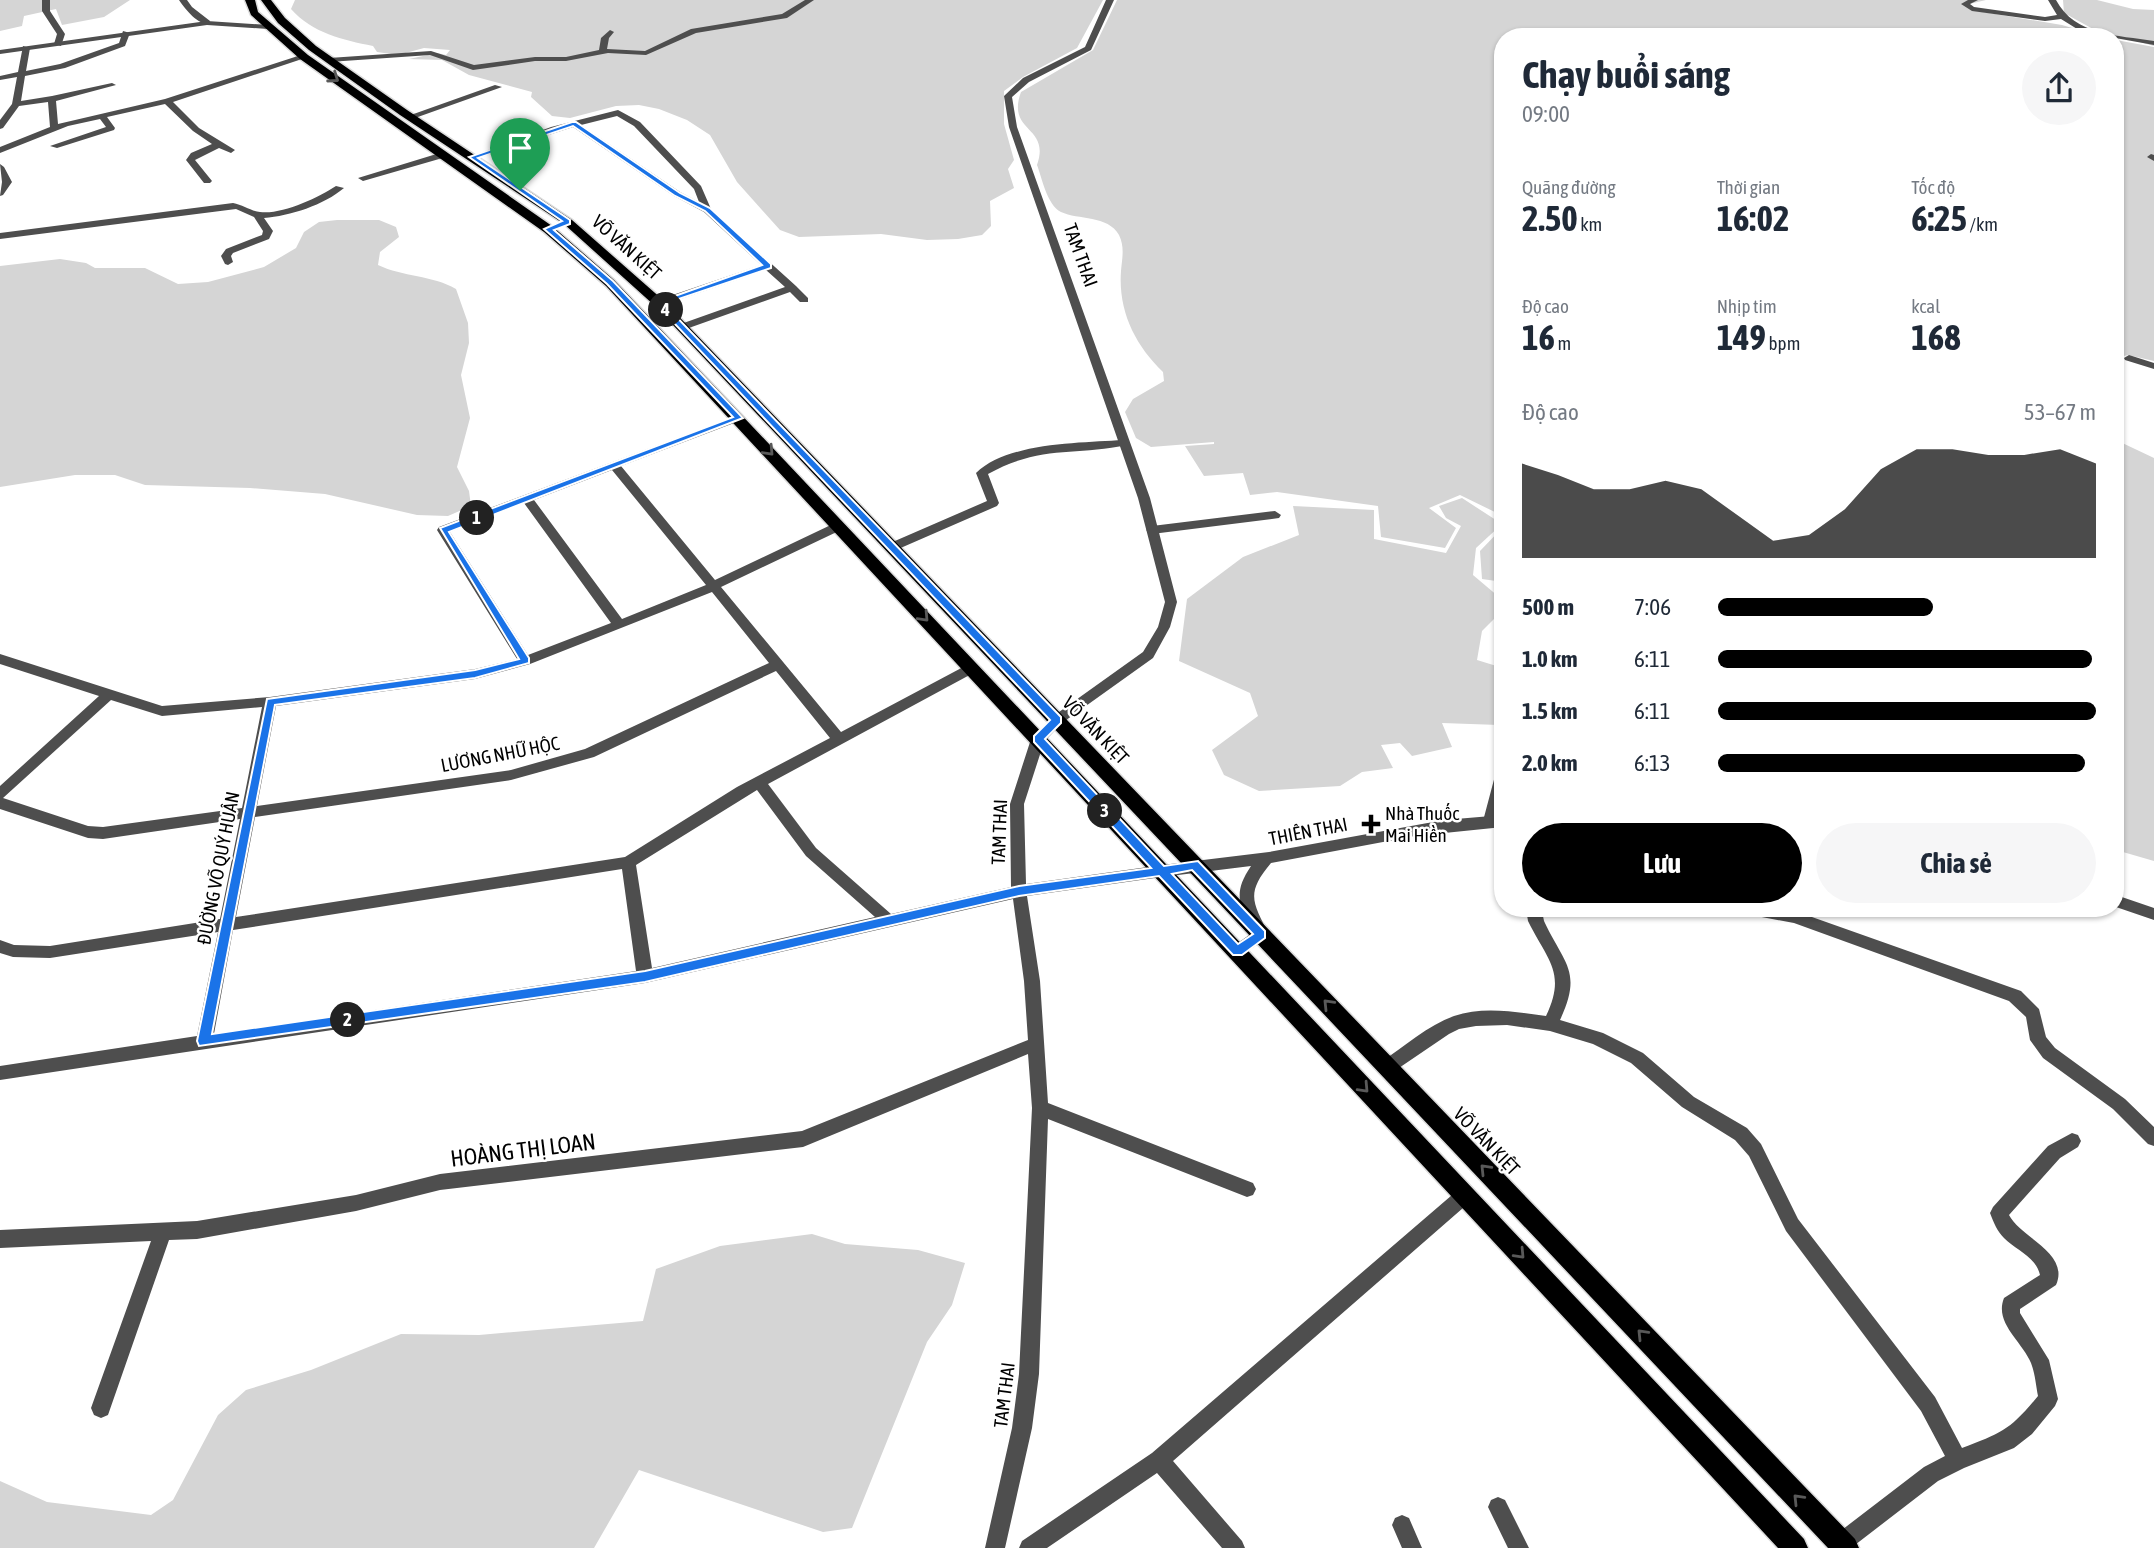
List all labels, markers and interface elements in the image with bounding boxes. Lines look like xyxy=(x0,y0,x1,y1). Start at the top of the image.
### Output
button: share xyxy=(2022,51,2096,125)
text: Chạy buổi sáng xyxy=(1522,53,1730,96)
one-way arrow xyxy=(326,70,339,82)
text: 09:00 xyxy=(1522,101,1570,127)
pin xyxy=(490,118,550,190)
icon: arrive xyxy=(501,129,539,167)
text: Quãng đường xyxy=(1522,176,1616,198)
text: Thời gian xyxy=(1717,176,1780,198)
text: Tốc độ xyxy=(1911,176,1955,198)
text: 2.50 xyxy=(1522,198,1578,238)
text: 16:02 xyxy=(1717,198,1789,238)
text: 6:25 xyxy=(1911,198,1967,238)
street label: VÕ VĂN KIỆT xyxy=(588,210,667,284)
text: km xyxy=(1578,213,1602,235)
text: /km xyxy=(1967,213,1998,235)
street label: TAM THAI xyxy=(1059,220,1103,290)
pin: 4 xyxy=(648,292,684,328)
text: Độ cao xyxy=(1522,295,1569,317)
text: Nhịp tim xyxy=(1717,295,1777,317)
text: kcal xyxy=(1911,295,1940,317)
text: 4 xyxy=(661,298,670,320)
text: 16 xyxy=(1522,317,1555,357)
text: 149 xyxy=(1717,317,1766,357)
text: 168 xyxy=(1911,317,1961,357)
text: m xyxy=(1555,332,1571,354)
text: bpm xyxy=(1766,332,1800,354)
text: Độ cao xyxy=(1522,399,1579,425)
text: 53–67 m xyxy=(2024,399,2096,425)
one-way arrow xyxy=(761,443,773,456)
pin: 1 xyxy=(460,500,494,536)
text: 1 xyxy=(472,506,481,528)
text: 500 m xyxy=(1522,594,1574,620)
text: 7:06 xyxy=(1634,594,1671,620)
one-way arrow xyxy=(916,609,929,622)
text: 1.0 km xyxy=(1522,646,1578,672)
text: 6:11 xyxy=(1634,646,1671,672)
street label: VÕ VĂN KIỆT xyxy=(1058,692,1134,769)
text: 1.5 km xyxy=(1522,698,1578,724)
text: 6:11 xyxy=(1634,698,1671,724)
street label: LƯƠNG NHỮ HỘC xyxy=(439,732,562,776)
text: 2.0 km xyxy=(1522,750,1578,776)
text: 6:13 xyxy=(1634,750,1671,776)
street label: ĐƯỜNG VÕ QUÝ HUÂN xyxy=(192,789,244,947)
pin: 3 xyxy=(1088,794,1122,828)
street label: TAM THAI xyxy=(987,799,1011,865)
text: 3 xyxy=(1100,799,1109,821)
place label: Nhà Thuốc Mai Hiền xyxy=(1385,802,1460,846)
street label: THIÊN THAI xyxy=(1267,813,1349,849)
marker: Nhà Thuốc Mai Hiền xyxy=(1363,816,1379,832)
button: Lưu xyxy=(1522,823,1802,903)
button: Chia sẻ xyxy=(1816,823,2096,903)
one-way arrow xyxy=(1323,1000,1336,1013)
pin: 2 xyxy=(330,1002,366,1038)
text: 2 xyxy=(343,1008,352,1030)
one-way arrow xyxy=(1356,1080,1369,1093)
street label: VÕ VĂN KIỆT xyxy=(1449,1103,1525,1180)
street label: HOÀNG THỊ LOAN xyxy=(449,1128,597,1172)
one-way arrow xyxy=(1480,1164,1493,1177)
one-way arrow xyxy=(1511,1246,1524,1259)
one-way arrow xyxy=(1637,1329,1650,1342)
street label: TAM THAI xyxy=(989,1361,1019,1429)
one-way arrow xyxy=(1794,1494,1807,1507)

